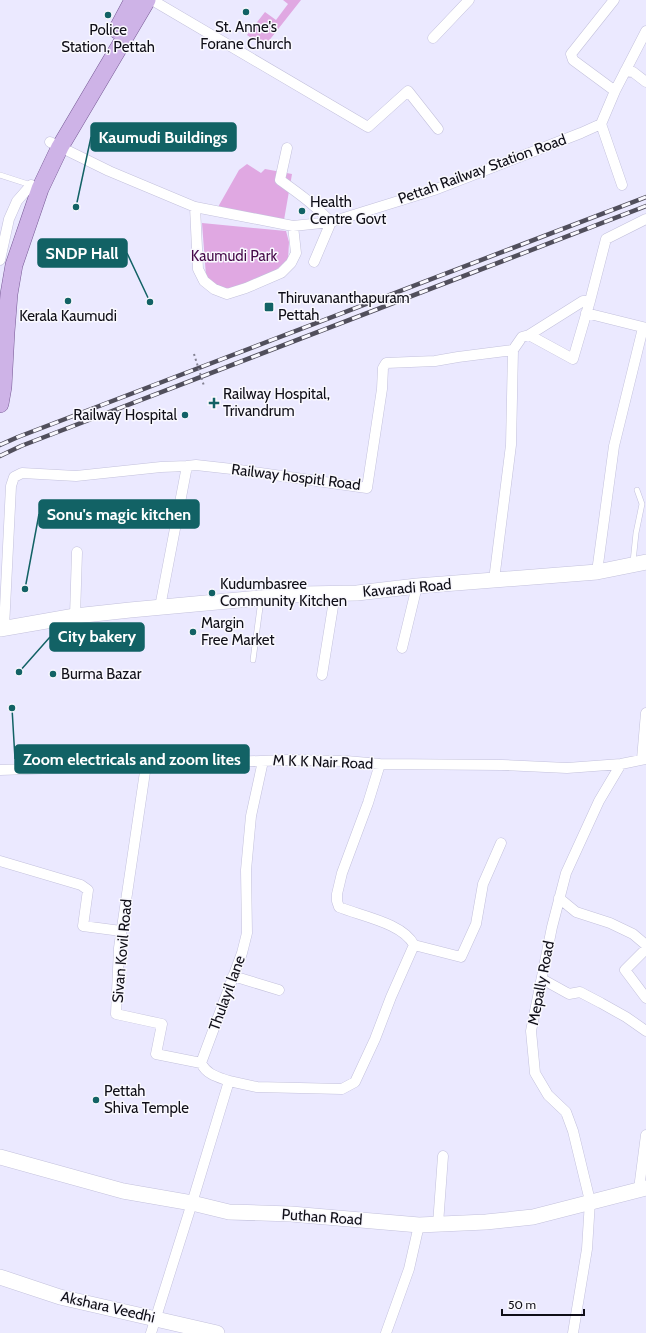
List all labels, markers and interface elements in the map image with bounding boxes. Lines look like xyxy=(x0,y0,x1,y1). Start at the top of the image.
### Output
marker: St. Anne's Forane Church xyxy=(241,7,251,17)
marker: Police Station, Pettah xyxy=(103,10,113,20)
place label: St. Anne's Forane Church xyxy=(200,18,292,53)
place label: Police Station, Pettah xyxy=(61,21,155,56)
callout: Kaumudi Buildings xyxy=(91,123,236,151)
text: Kaumudi Buildings xyxy=(98,128,228,147)
street label: Pettah Railway Station Road xyxy=(395,130,569,208)
place label: Health Centre Govt xyxy=(310,193,386,228)
marker: Health Centre Govt xyxy=(297,206,307,216)
callout: SNDP Hall xyxy=(38,239,127,267)
text: SNDP Hall xyxy=(45,244,119,263)
park label: Kaumudi Park xyxy=(191,247,278,265)
place label: Thiruvananthapuram Pettah xyxy=(278,289,410,324)
marker: Kerala Kaumudi xyxy=(63,296,73,306)
marker: Thiruvananthapuram Pettah xyxy=(263,301,275,313)
place label: Kerala Kaumudi xyxy=(19,307,117,325)
place label: Railway Hospital, Trivandrum xyxy=(223,385,330,420)
marker: Railway Hospital, Trivandrum xyxy=(208,397,220,409)
place label: Railway Hospital xyxy=(73,406,177,424)
marker: Railway Hospital xyxy=(180,410,190,420)
street label: Railway hospitl Road xyxy=(230,460,362,494)
callout: Sonu's magic kitchen xyxy=(39,500,199,528)
text: Sonu's magic kitchen xyxy=(47,505,191,524)
place label: Kudumbasree Community Kitchen xyxy=(220,575,347,610)
street label: Kavaradi Road xyxy=(362,575,452,601)
marker: Kudumbasree Community Kitchen xyxy=(207,588,217,598)
place label: Margin Free Market xyxy=(201,614,275,649)
callout: City bakery xyxy=(50,623,144,651)
text: City bakery xyxy=(58,627,137,646)
marker: Margin Free Market xyxy=(188,627,198,637)
place label: Burma Bazar xyxy=(61,665,142,683)
marker: Burma Bazar xyxy=(48,669,58,679)
callout: Zoom electricals and zoom lites xyxy=(15,745,249,773)
text: Zoom electricals and zoom lites xyxy=(23,750,241,769)
street label: M K K Nair Road xyxy=(272,751,374,773)
street label: Sivan Kovil Road xyxy=(108,898,136,1004)
street label: Mepally Road xyxy=(524,939,558,1027)
street label: Thulayil lane xyxy=(205,953,249,1033)
place label: Pettah Shiva Temple xyxy=(104,1082,189,1117)
marker: Pettah Shiva Temple xyxy=(91,1095,101,1105)
street label: Puthan Road xyxy=(281,1205,363,1229)
street label: Akshara Veedhi xyxy=(59,1287,157,1327)
scale bar xyxy=(502,1291,584,1317)
text: 50 m xyxy=(508,1297,536,1312)

